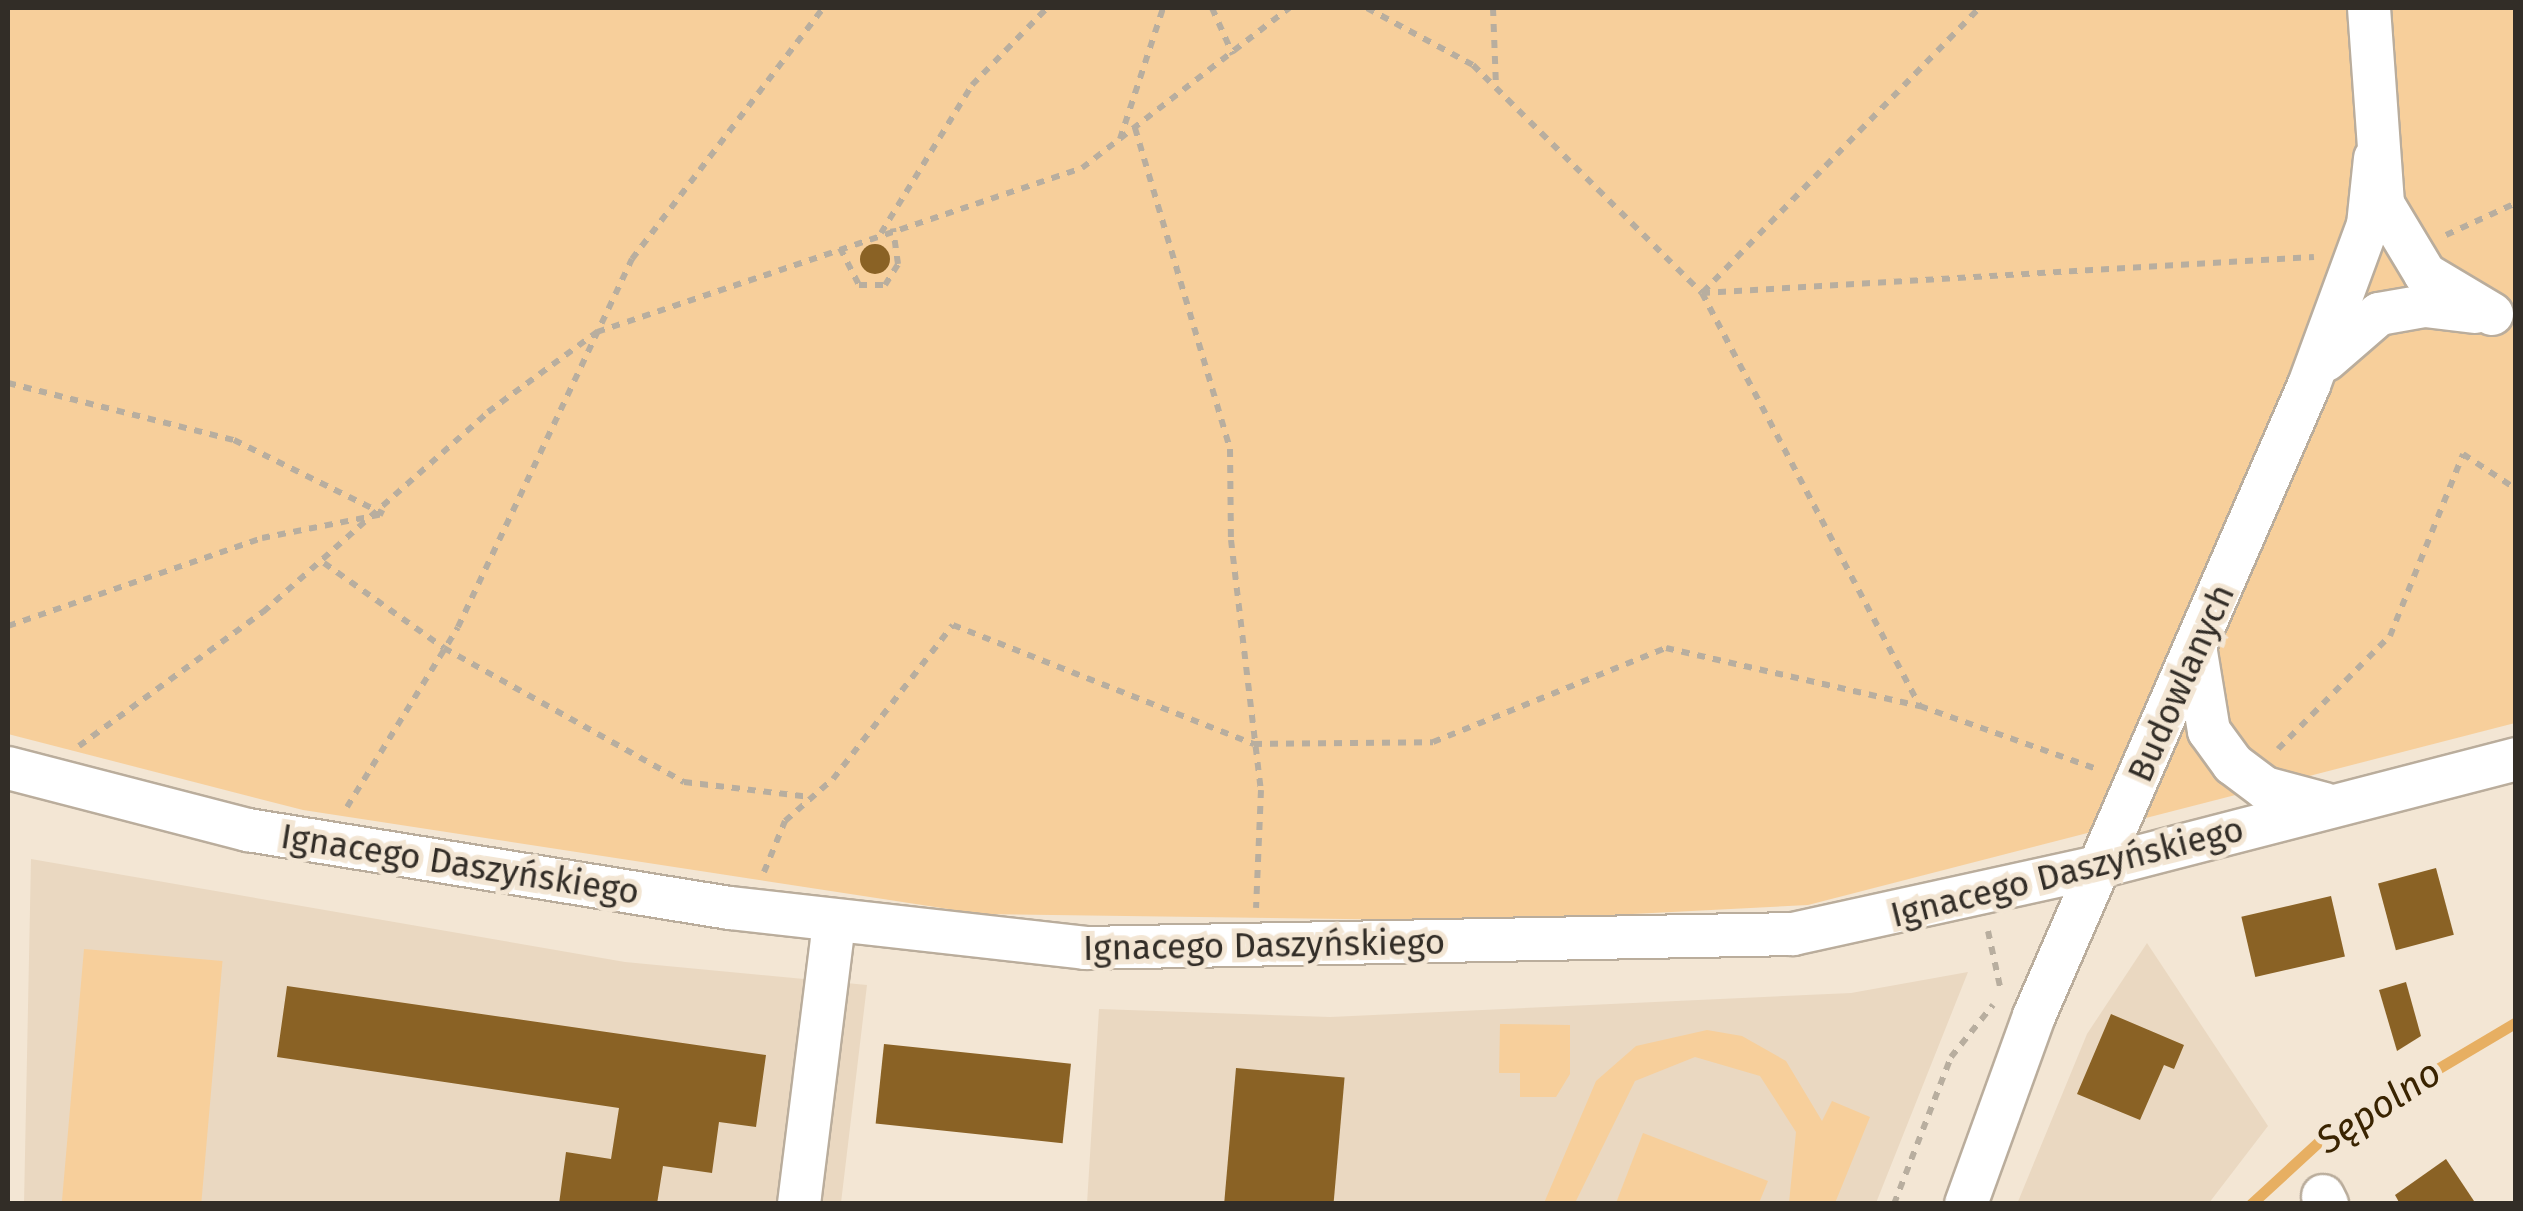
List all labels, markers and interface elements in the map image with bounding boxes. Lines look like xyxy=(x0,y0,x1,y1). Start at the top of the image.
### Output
street label: Budowlanych xyxy=(2119,578,2243,788)
street label: Ignacego Daszyńskiego xyxy=(1886,808,2248,936)
street label: Ignacego Daszyńskiego xyxy=(278,815,642,913)
street label: Ignacego Daszyńskiego xyxy=(1083,921,1445,969)
water label: Sępolno xyxy=(2308,1050,2450,1164)

